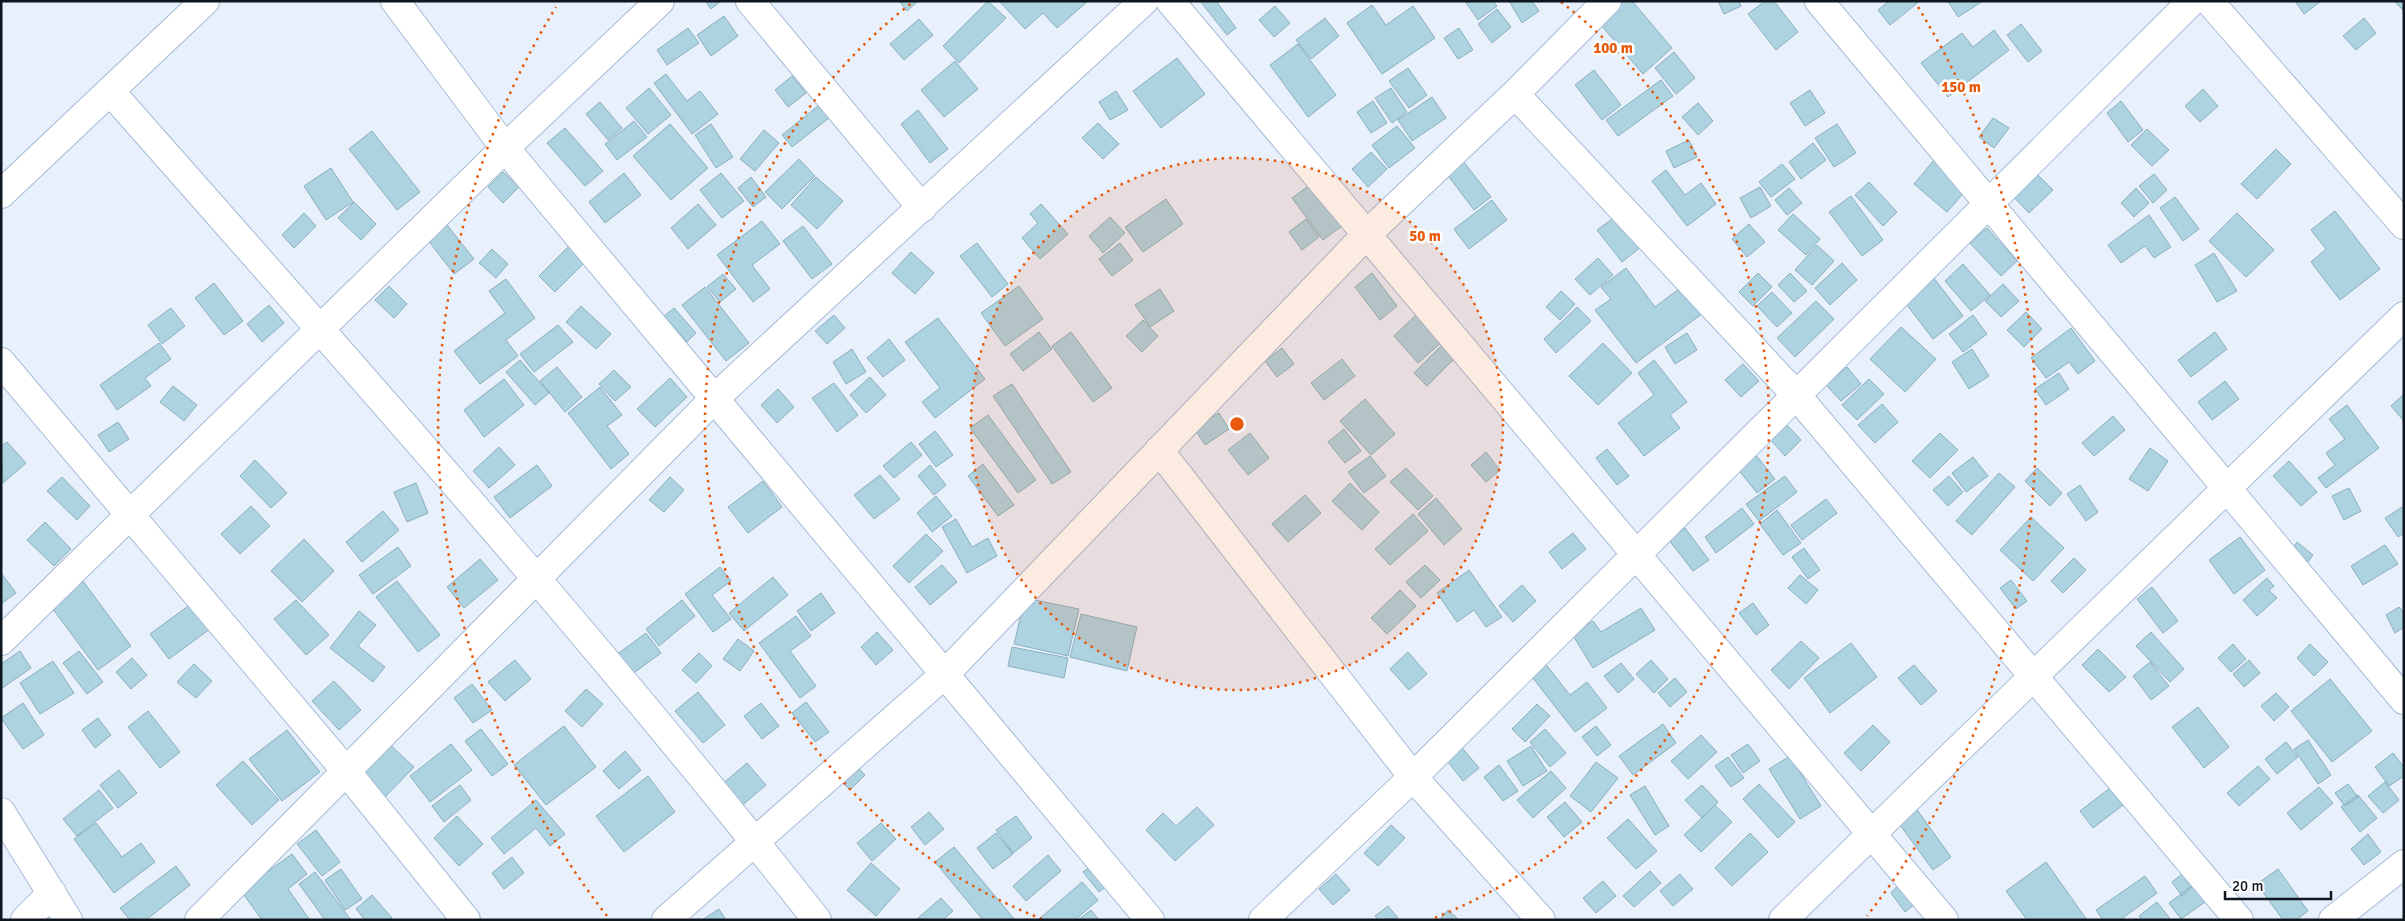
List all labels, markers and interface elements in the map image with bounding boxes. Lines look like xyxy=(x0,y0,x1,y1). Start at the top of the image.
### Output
text: 100 m xyxy=(1593,39,1633,57)
text: 150 m xyxy=(1941,78,1981,96)
text: 50 m xyxy=(1409,227,1441,245)
centre of rings xyxy=(1228,415,1246,433)
scale bar xyxy=(2225,868,2331,900)
text: 20 m xyxy=(2232,877,2263,895)

